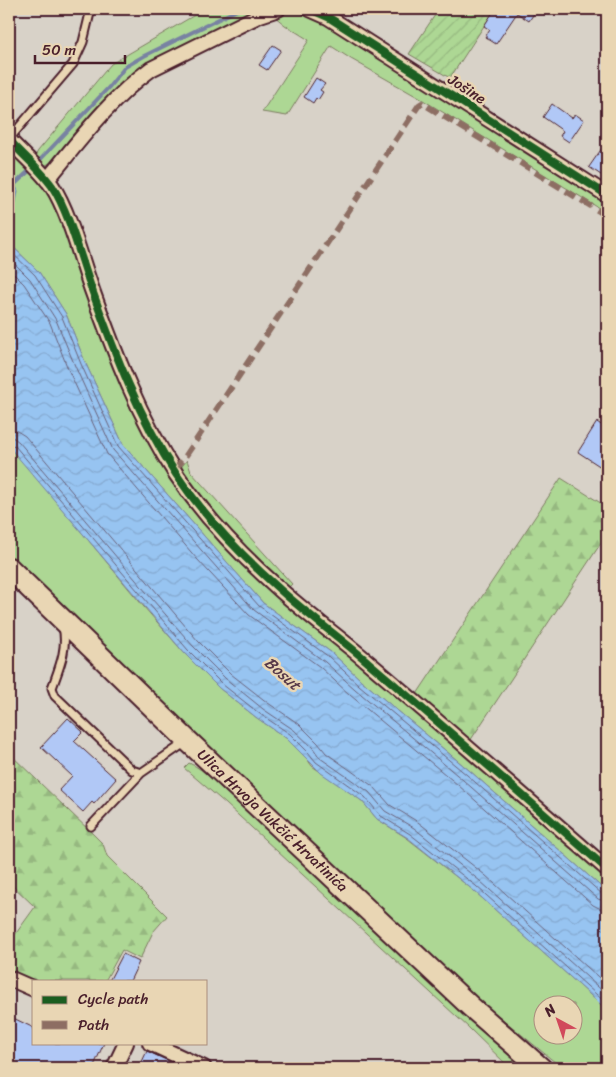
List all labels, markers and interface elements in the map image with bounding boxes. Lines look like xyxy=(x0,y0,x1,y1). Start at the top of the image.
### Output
scale bar xyxy=(35,32,125,64)
text: 50 m xyxy=(42,37,77,63)
street label: Jošine xyxy=(442,66,491,111)
water label: Bosut xyxy=(258,649,309,699)
street label: Ulica Hrvoja Vukčić Hrvatinića xyxy=(191,743,355,899)
legend xyxy=(32,980,208,1044)
text: Cycle path xyxy=(78,986,149,1012)
north arrow xyxy=(534,994,584,1044)
text: N xyxy=(537,998,562,1024)
text: Path xyxy=(78,1012,109,1038)

